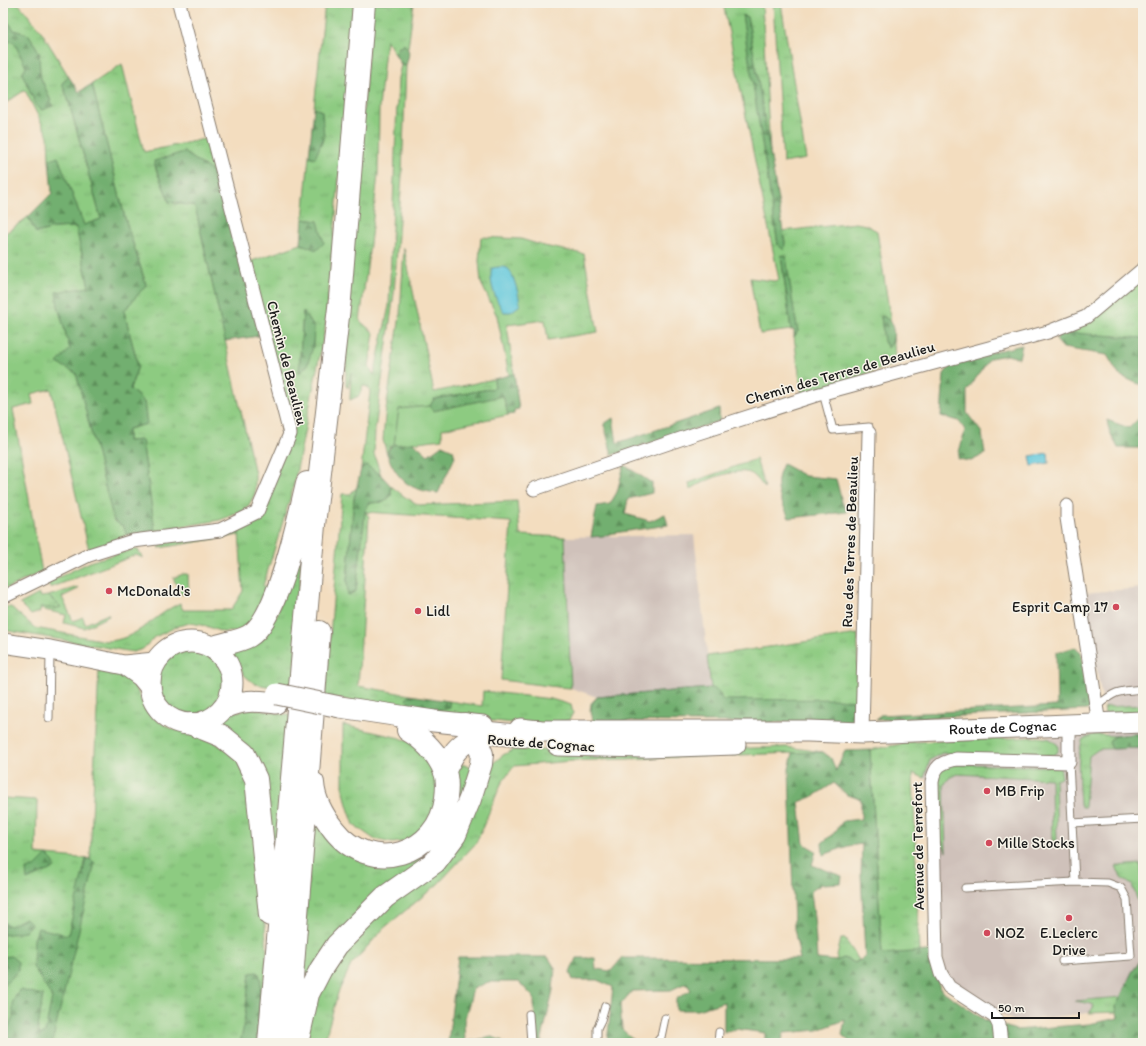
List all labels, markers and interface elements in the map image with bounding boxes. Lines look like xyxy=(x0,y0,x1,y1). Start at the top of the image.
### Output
street label: Chemin de Beaulieu xyxy=(263,299,311,428)
street label: Chemin des Terres de Beaulieu xyxy=(743,337,937,409)
street label: Rue des Terres de Beaulieu xyxy=(838,455,862,628)
place label: McDonald's xyxy=(117,582,191,600)
marker: McDonald's xyxy=(104,586,114,596)
place label: Esprit Camp 17 xyxy=(1012,598,1109,616)
place label: Lidl xyxy=(426,602,451,620)
marker: Esprit Camp 17 xyxy=(1111,602,1121,612)
marker: Lidl xyxy=(413,606,423,616)
street label: Route de Cognac xyxy=(949,716,1057,739)
street label: Route de Cognac xyxy=(487,730,596,756)
street label: Avenue de Terrefort xyxy=(908,781,928,910)
place label: MB Frip xyxy=(995,782,1044,800)
marker: MB Frip xyxy=(982,786,992,796)
place label: Mille Stocks xyxy=(997,834,1075,852)
marker: Mille Stocks xyxy=(984,838,994,848)
marker: E.Leclerc Drive xyxy=(1064,913,1074,923)
place label: NOZ xyxy=(995,924,1025,942)
place label: E.Leclerc Drive xyxy=(1040,924,1098,959)
marker: NOZ xyxy=(982,928,992,938)
scale bar xyxy=(992,994,1079,1020)
text: 50 m xyxy=(998,1001,1024,1015)

